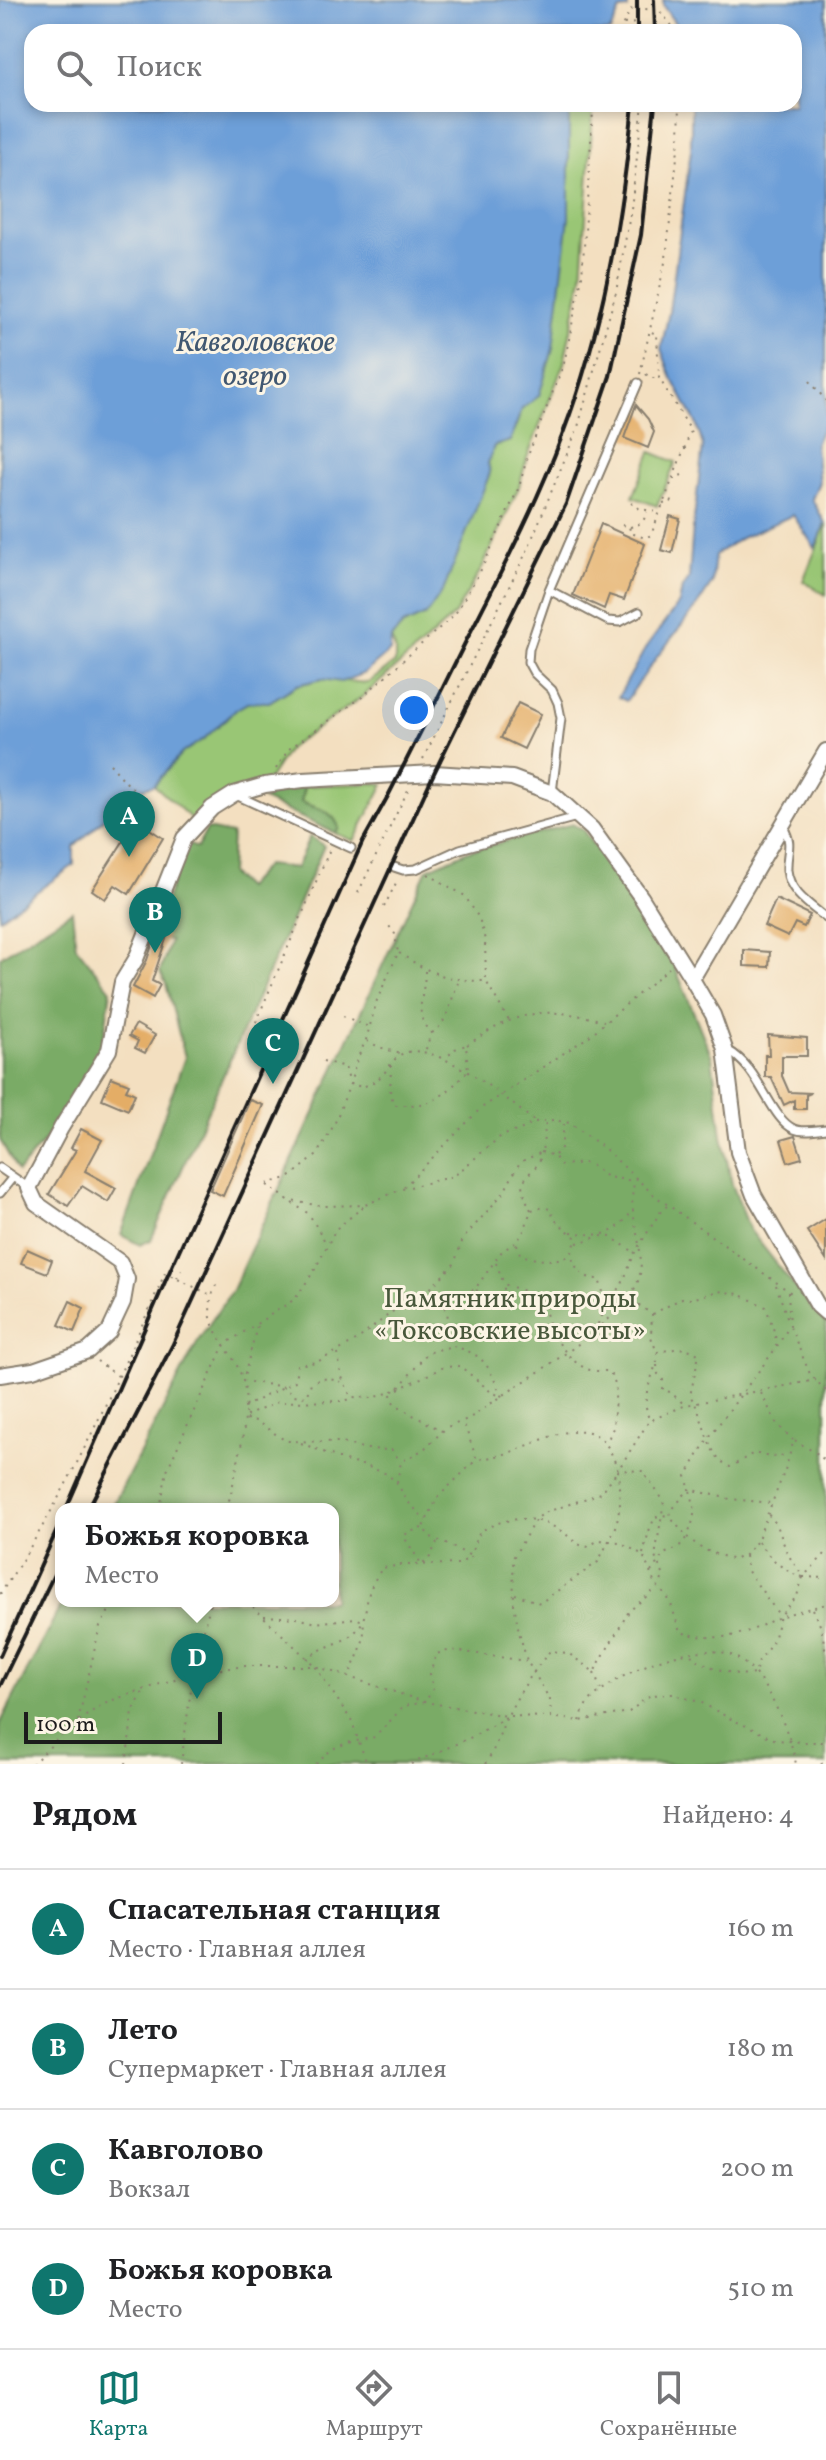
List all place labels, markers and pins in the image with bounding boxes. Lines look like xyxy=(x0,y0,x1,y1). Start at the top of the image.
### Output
pin: A xyxy=(103,791,155,857)
pin: B xyxy=(129,887,181,953)
pin: C xyxy=(247,1018,299,1084)
pin: D xyxy=(171,1633,223,1699)

